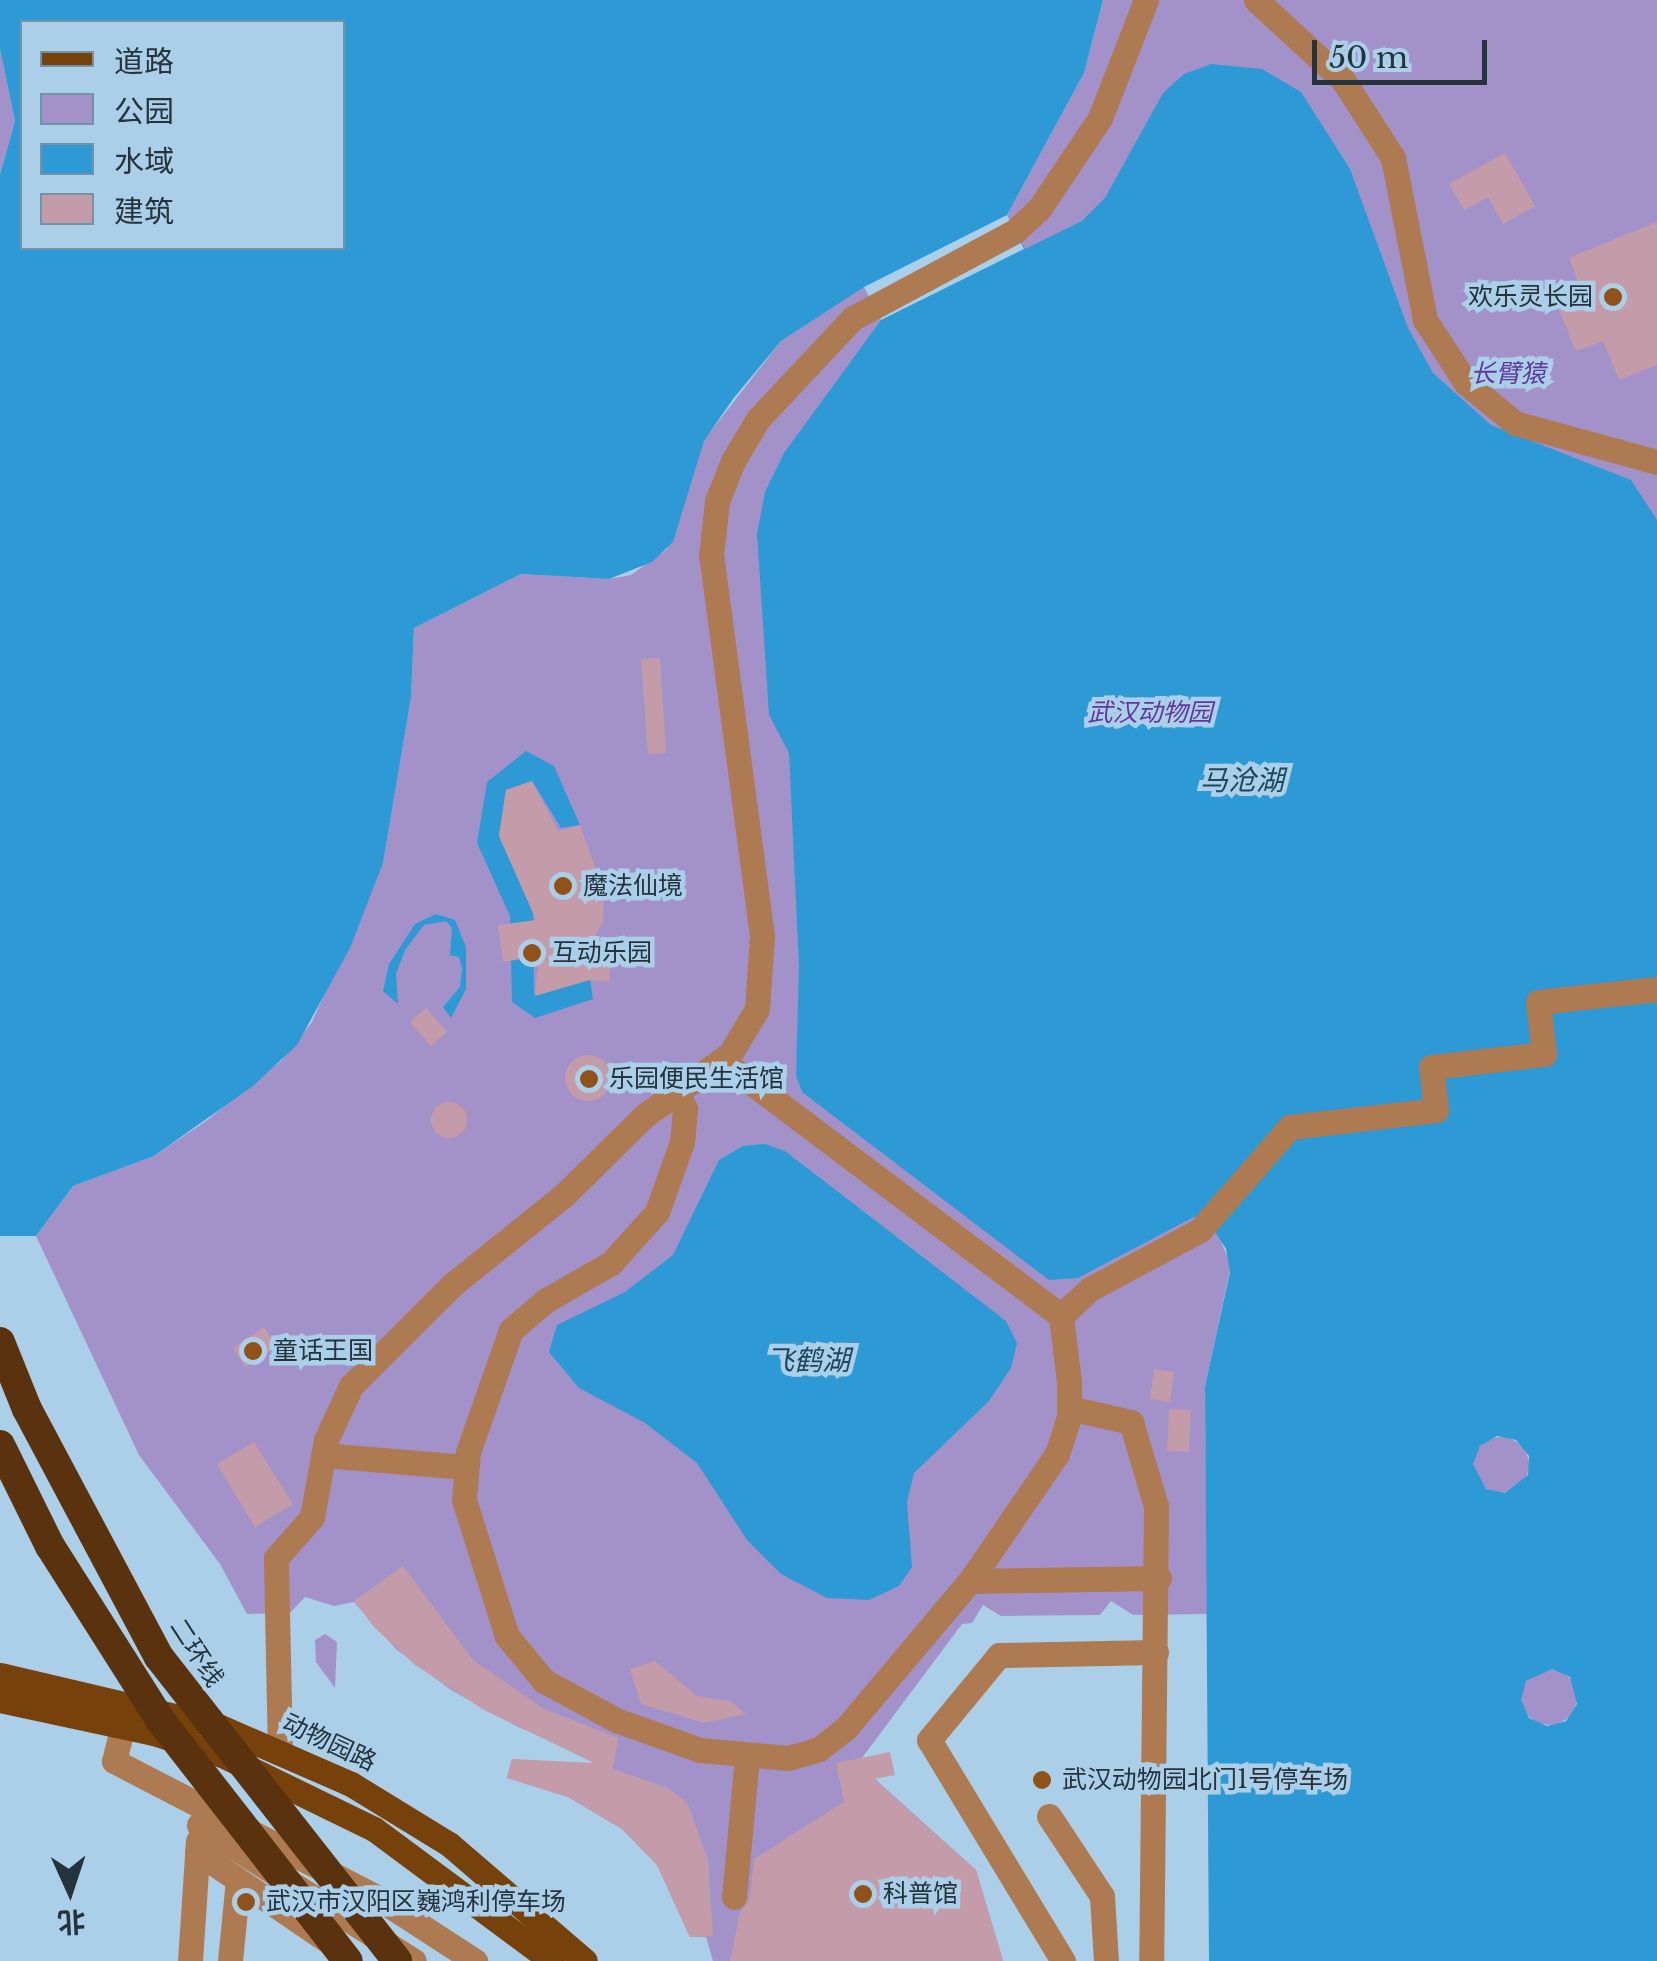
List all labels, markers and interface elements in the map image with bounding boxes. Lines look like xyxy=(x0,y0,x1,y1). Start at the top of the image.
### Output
legend xyxy=(20,20,345,250)
scale bar xyxy=(1317,20,1492,82)
text: 50 m xyxy=(1329,39,1408,76)
text: 道路 xyxy=(114,43,174,80)
text: 公园 xyxy=(114,93,174,130)
text: 水域 xyxy=(114,143,174,180)
text: 建筑 xyxy=(114,193,174,230)
place label: 欢乐灵长园 xyxy=(1468,282,1593,312)
marker: 欢乐灵长园 xyxy=(1602,286,1624,308)
park label: 长臂猿 xyxy=(1471,359,1545,389)
park label: 武汉动物园 xyxy=(1088,698,1212,728)
water label: 马沧湖 xyxy=(1200,764,1284,798)
place label: 魔法仙境 xyxy=(583,871,683,901)
marker: 魔法仙境 xyxy=(552,875,574,897)
place label: 互动乐园 xyxy=(552,938,652,968)
marker: 互动乐园 xyxy=(521,942,543,964)
place label: 乐园便民生活馆 xyxy=(609,1064,784,1094)
marker: 乐园便民生活馆 xyxy=(578,1068,600,1090)
place label: 童话王国 xyxy=(273,1336,373,1366)
marker: 童话王国 xyxy=(242,1340,264,1362)
water label: 飞鹤湖 xyxy=(766,1344,850,1378)
street label: 二环线 xyxy=(163,1613,229,1693)
street label: 动物园路 xyxy=(277,1708,381,1778)
place label: 武汉动物园北门1号停车场 xyxy=(1062,1765,1348,1795)
marker: 武汉动物园北门1号停车场 xyxy=(1031,1769,1053,1791)
north arrow xyxy=(20,1841,120,1941)
place label: 科普馆 xyxy=(883,1879,958,1909)
marker: 科普馆 xyxy=(852,1883,874,1905)
place label: 武汉市汉阳区巍鸿利停车场 xyxy=(266,1887,566,1917)
marker: 武汉市汉阳区巍鸿利停车场 xyxy=(235,1891,257,1913)
text: 北 xyxy=(57,1903,87,1940)

